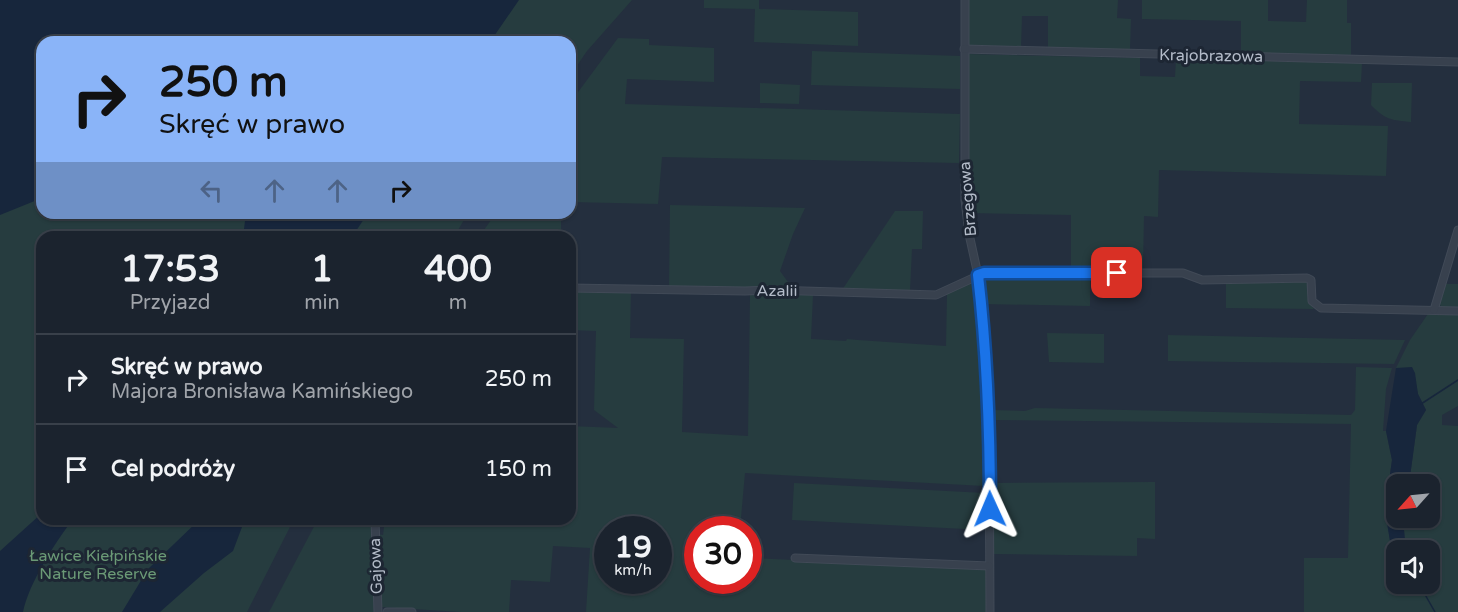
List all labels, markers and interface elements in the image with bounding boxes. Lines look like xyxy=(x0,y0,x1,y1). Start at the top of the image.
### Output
street label: Krajobrazowa xyxy=(1159,45,1263,67)
text: 250 m xyxy=(159,57,288,108)
icon: right xyxy=(60,60,138,138)
text: Skręć w prawo xyxy=(159,108,345,141)
street label: Brzegowa xyxy=(955,161,981,237)
icon: left xyxy=(195,174,228,207)
icon: ahead xyxy=(258,174,291,207)
icon: ahead xyxy=(321,174,354,207)
icon: right xyxy=(384,174,417,207)
pin xyxy=(1091,247,1142,298)
text: 17:53 xyxy=(120,248,220,291)
text: 1 xyxy=(311,248,333,291)
text: 400 xyxy=(424,248,492,291)
icon: arrive xyxy=(1100,256,1133,289)
street label: Azalii xyxy=(757,281,797,301)
text: Przyjazd xyxy=(130,291,210,315)
text: min xyxy=(304,291,340,315)
text: m xyxy=(449,291,467,315)
text: Skręć w prawo xyxy=(111,354,263,380)
icon: right xyxy=(60,363,93,396)
text: 250 m xyxy=(485,366,552,392)
text: Majora Bronisława Kamińskiego xyxy=(111,380,413,404)
icon: arrive xyxy=(60,453,93,486)
text: Cel podróży xyxy=(111,456,235,482)
text: 150 m xyxy=(485,456,552,482)
north arrow xyxy=(1386,474,1440,528)
map controls xyxy=(1386,474,1440,594)
position arrow xyxy=(958,477,1022,541)
speed limit sign: 30 xyxy=(684,516,762,594)
text: 19 xyxy=(614,529,652,566)
street label: Gajowa xyxy=(365,537,387,595)
button: sound xyxy=(1386,540,1440,594)
park label: Ławice Kiełpińskie Nature Reserve xyxy=(29,546,167,584)
text: km/h xyxy=(614,561,652,579)

